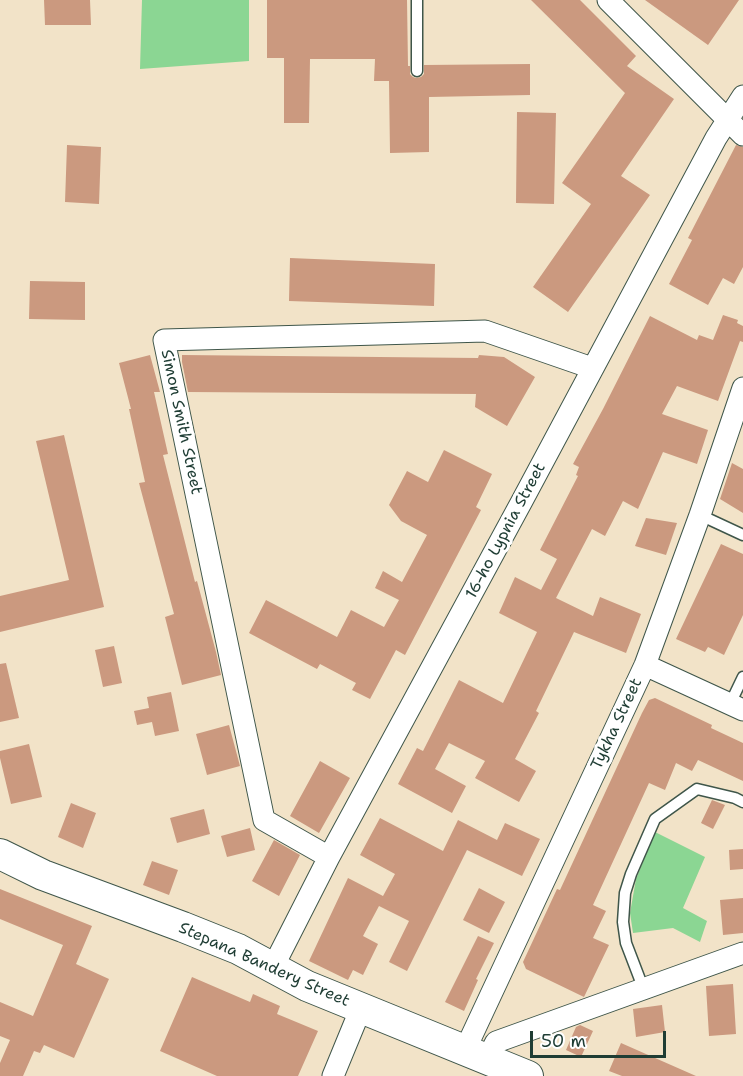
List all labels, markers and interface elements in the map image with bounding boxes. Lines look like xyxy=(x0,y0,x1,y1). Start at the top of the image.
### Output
street label: Simon Smith Street xyxy=(156,348,206,496)
street label: 16-ho Lypnia Street xyxy=(462,460,550,602)
street label: Tykha Street xyxy=(587,675,647,773)
street label: Stepana Bandery Street xyxy=(176,919,352,1011)
scale bar xyxy=(533,1019,670,1057)
text: 50 m xyxy=(541,1029,586,1053)

